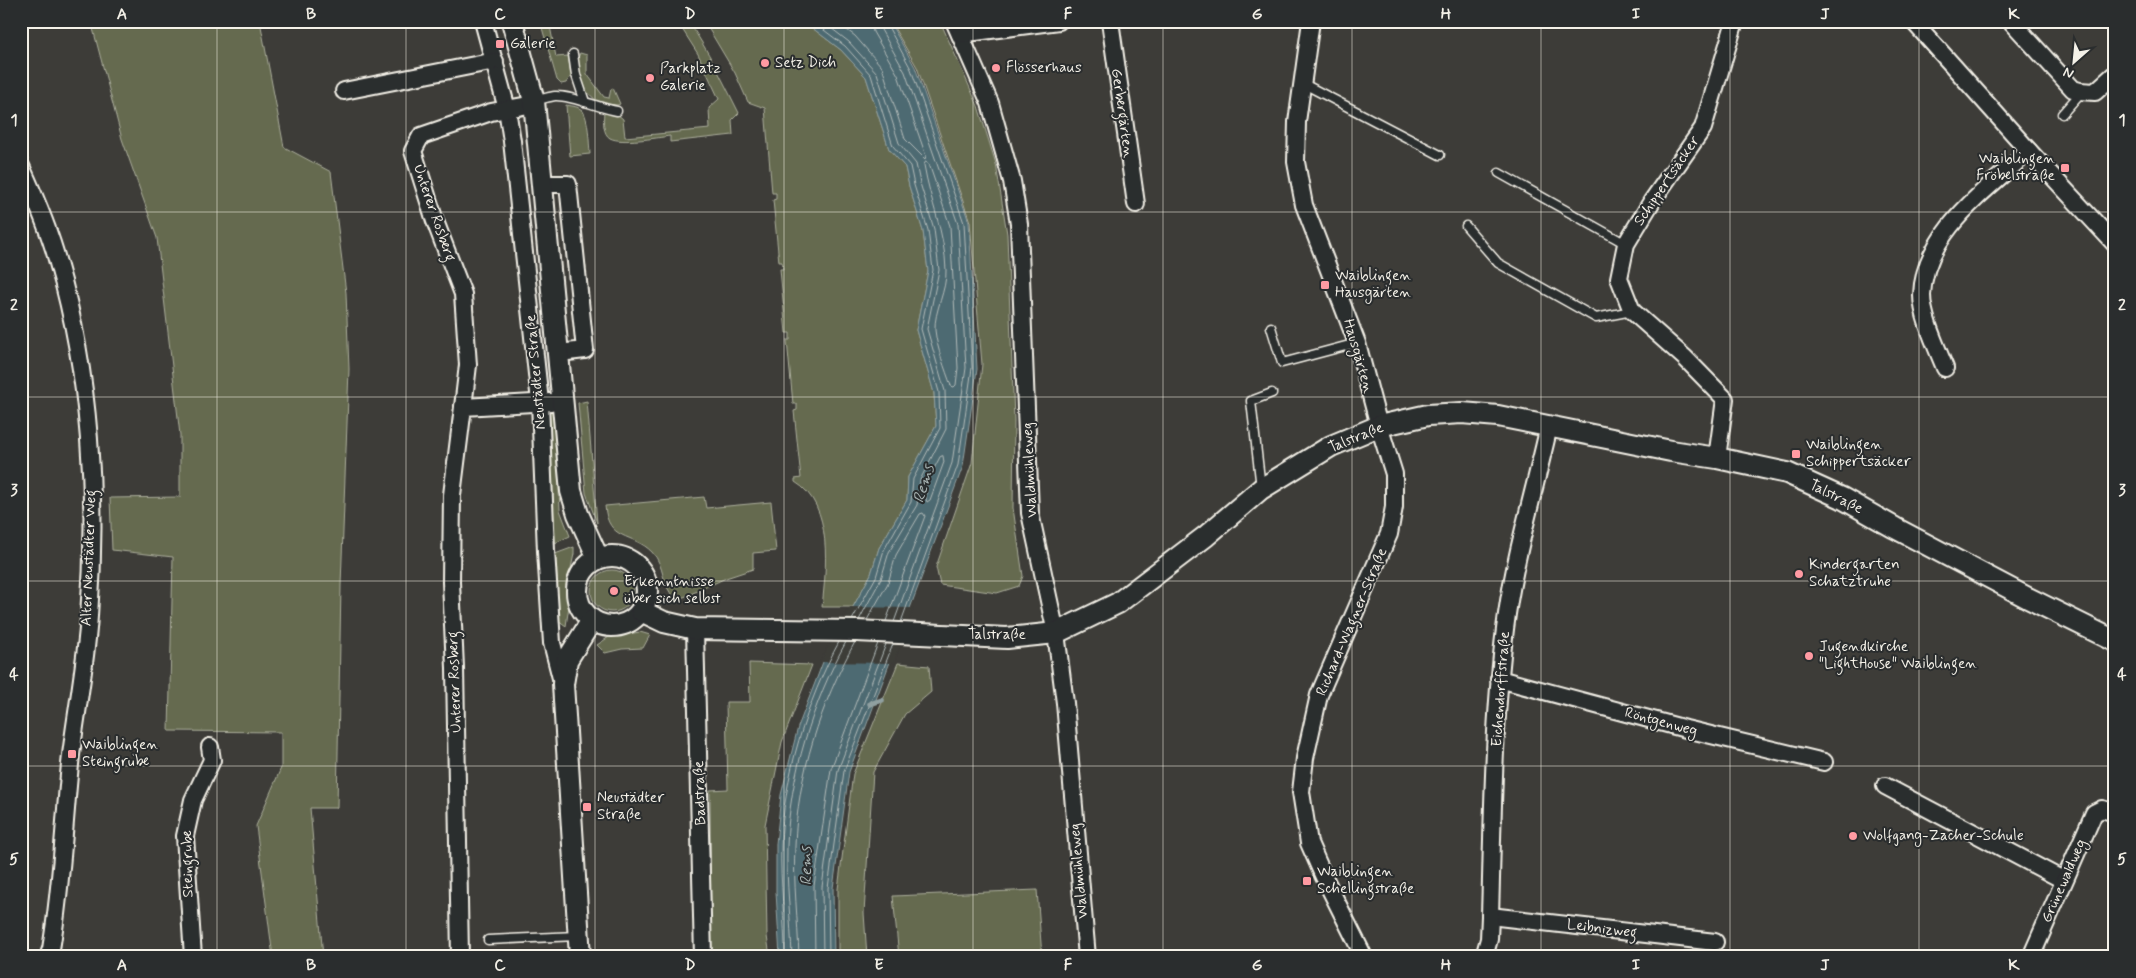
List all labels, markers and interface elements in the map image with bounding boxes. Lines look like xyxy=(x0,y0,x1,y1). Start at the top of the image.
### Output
text: A xyxy=(117,4,127,25)
text: B xyxy=(306,4,316,25)
text: C xyxy=(494,4,506,25)
text: D xyxy=(684,4,696,25)
text: E xyxy=(874,4,884,25)
text: F xyxy=(1064,4,1073,25)
text: G xyxy=(1252,4,1263,25)
text: H xyxy=(1441,4,1452,25)
text: I xyxy=(1632,4,1641,25)
text: J xyxy=(1820,4,1830,25)
text: K xyxy=(2008,4,2020,25)
place label: Galerie xyxy=(510,34,556,54)
marker: Galerie xyxy=(494,38,506,50)
north arrow xyxy=(2048,38,2098,88)
place label: Setz Dich xyxy=(775,53,836,73)
marker: Setz Dich xyxy=(759,57,771,69)
place label: Flösserhaus xyxy=(1006,58,1082,78)
place label: Parkplatz Galerie xyxy=(660,59,721,96)
marker: Flösserhaus xyxy=(990,62,1002,74)
text: N xyxy=(2060,63,2077,83)
street label: Gerbergärten xyxy=(1105,67,1138,159)
marker: Parkplatz Galerie xyxy=(644,72,656,84)
text: 1 xyxy=(10,110,18,131)
text: 1 xyxy=(2118,110,2126,131)
street label: Schippertsäcker xyxy=(1629,132,1705,230)
place label: Waiblingen Fröbelstraße xyxy=(1976,149,2055,186)
street label: Unterer Rosberg xyxy=(407,162,460,265)
marker: Waiblingen Fröbelstraße xyxy=(2059,162,2071,174)
place label: Waiblingen Hausgärten xyxy=(1335,266,1411,304)
marker: Waiblingen Hausgärten xyxy=(1319,279,1331,291)
text: 2 xyxy=(10,295,18,316)
text: 2 xyxy=(2118,295,2126,316)
street label: Neustädter Straße xyxy=(521,314,551,430)
street label: Hausgärten xyxy=(1337,317,1378,396)
street label: Talstraße xyxy=(1325,418,1387,458)
street label: Waldmühleweg xyxy=(1018,422,1042,518)
place label: Waiblingen Schippertsäcker xyxy=(1806,435,1911,472)
marker: Waiblingen Schippertsäcker xyxy=(1790,448,1802,460)
water label: Rems xyxy=(908,461,940,506)
street label: Talstraße xyxy=(1806,475,1866,519)
text: 3 xyxy=(10,480,18,501)
text: 3 xyxy=(2118,480,2126,501)
street label: Alter Neustädter Weg xyxy=(77,489,102,627)
street label: Richard-Wagner-Straße xyxy=(1312,545,1393,700)
place label: Kindergarten Schatztruhe xyxy=(1809,555,1900,592)
marker: Kindergarten Schatztruhe xyxy=(1793,568,1805,580)
place label: Erkenntnisse über sich selbst xyxy=(624,572,721,609)
marker: Erkenntnisse über sich selbst xyxy=(608,585,620,597)
street label: Talstraße xyxy=(968,625,1026,645)
street label: Unterer Rosberg xyxy=(443,631,468,733)
street label: Eichendorffstraße xyxy=(1487,631,1515,747)
place label: Jugendkirche "LightHouse" Waiblingen xyxy=(1819,637,1977,675)
marker: Jugendkirche "LightHouse" Waiblingen xyxy=(1803,650,1815,662)
text: 4 xyxy=(9,664,19,685)
text: 4 xyxy=(2117,664,2127,685)
street label: Röntgenweg xyxy=(1622,703,1700,742)
place label: Waiblingen Steingrube xyxy=(82,735,158,773)
marker: Waiblingen Steingrube xyxy=(66,748,78,760)
street label: Badstraße xyxy=(689,760,711,826)
place label: Neustädter Straße xyxy=(597,788,664,825)
marker: Neustädter Straße xyxy=(581,801,593,813)
street label: Waldmühleweg xyxy=(1065,823,1093,919)
place label: Wolfgang-Zacher-Schule xyxy=(1863,826,2024,847)
street label: Steingrube xyxy=(177,830,200,898)
marker: Wolfgang-Zacher-Schule xyxy=(1847,830,1859,842)
street label: Grünewaldweg xyxy=(2037,836,2092,926)
water label: Rems xyxy=(796,845,817,885)
text: 5 xyxy=(9,849,19,870)
text: 5 xyxy=(2117,849,2127,870)
place label: Waiblingen Schellingstraße xyxy=(1317,862,1414,900)
marker: Waiblingen Schellingstraße xyxy=(1301,875,1313,887)
street label: Leibnizweg xyxy=(1566,915,1638,944)
text: A xyxy=(117,955,127,976)
text: B xyxy=(306,955,316,976)
text: C xyxy=(494,955,506,976)
text: D xyxy=(684,955,696,976)
text: E xyxy=(874,955,884,976)
text: F xyxy=(1064,955,1073,976)
text: G xyxy=(1252,955,1263,976)
text: H xyxy=(1441,955,1452,976)
text: I xyxy=(1632,955,1641,976)
text: J xyxy=(1820,955,1830,976)
text: K xyxy=(2008,955,2020,976)

